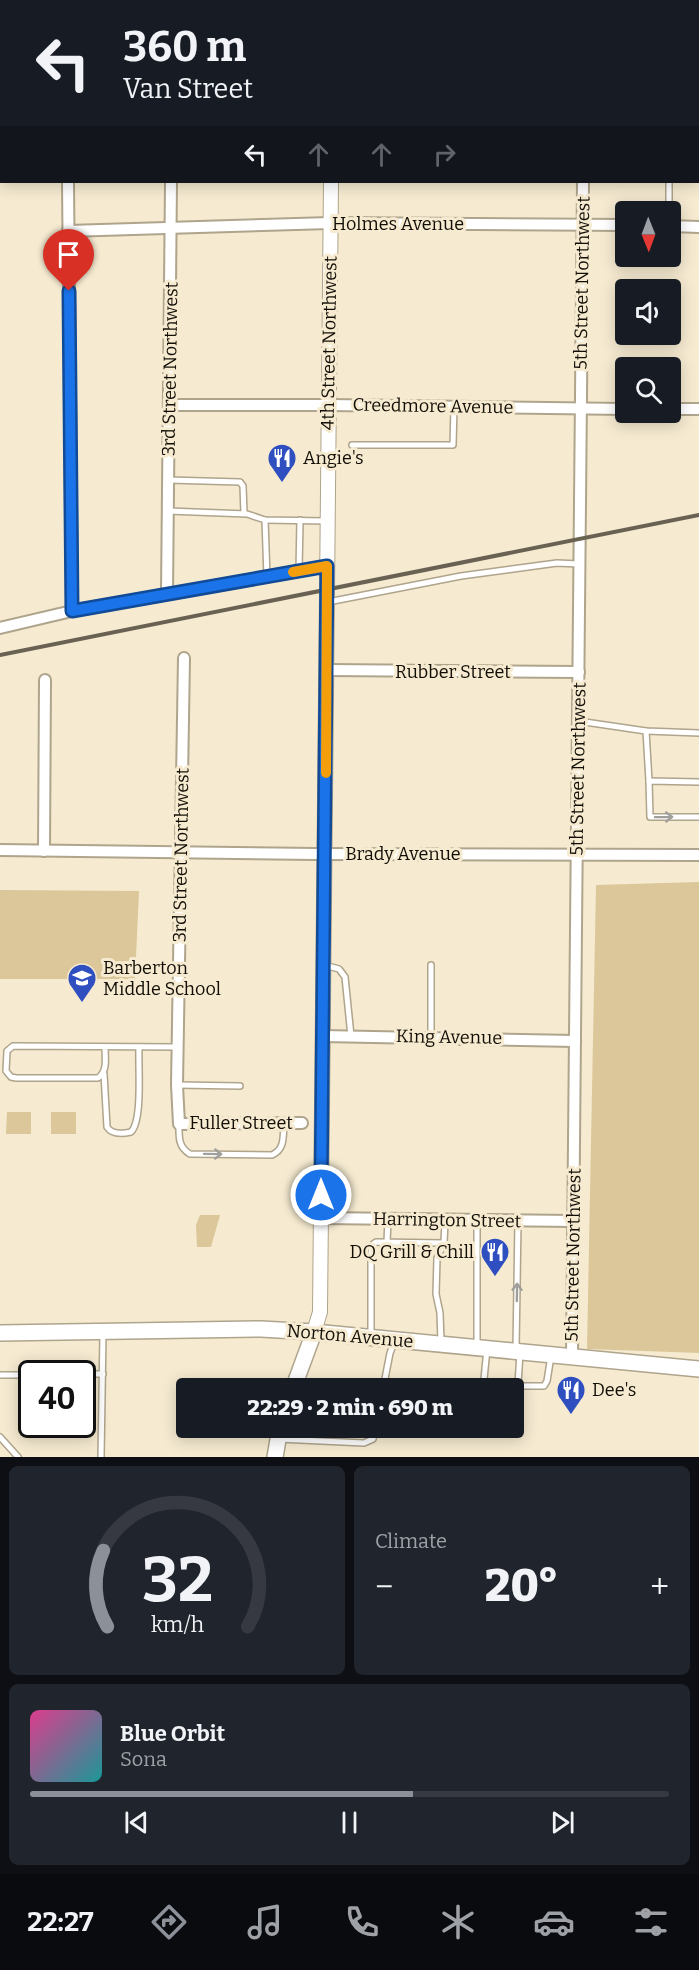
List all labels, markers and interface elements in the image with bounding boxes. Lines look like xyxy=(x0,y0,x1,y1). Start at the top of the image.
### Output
text: 360 m xyxy=(123,22,246,72)
icon: left xyxy=(24,24,102,102)
text: Van Street xyxy=(123,73,253,105)
icon: left xyxy=(239,138,272,171)
icon: ahead xyxy=(302,138,335,171)
icon: ahead xyxy=(365,138,398,171)
icon: right xyxy=(428,138,461,171)
street label: 5th Street Northwest xyxy=(569,196,595,370)
north arrow xyxy=(615,201,681,267)
map controls xyxy=(615,201,681,423)
street label: Holmes Avenue xyxy=(332,213,464,235)
pin xyxy=(43,229,94,291)
icon: arrive xyxy=(52,238,85,271)
street label: 4th Street Northwest xyxy=(316,255,342,430)
button: sound xyxy=(615,279,681,345)
street label: 3rd Street Northwest xyxy=(157,281,183,456)
button: search xyxy=(615,357,681,423)
street label: Creedmore Avenue xyxy=(352,394,514,418)
restaurant icon: Angie's xyxy=(266,442,298,484)
place label: Angie's xyxy=(303,447,364,469)
street label: Rubber Street xyxy=(395,661,511,683)
street label: 5th Street Northwest xyxy=(565,682,591,856)
street label: 3rd Street Northwest xyxy=(168,767,194,942)
one-way arrow xyxy=(653,811,673,823)
street label: Brady Avenue xyxy=(345,843,461,865)
place label: Barberton Middle School xyxy=(103,957,221,1000)
school or university icon: Barberton Middle School xyxy=(66,962,98,1004)
street label: King Avenue xyxy=(396,1025,502,1049)
street label: Fuller Street xyxy=(189,1112,293,1134)
one-way arrow xyxy=(203,1148,223,1160)
position arrow xyxy=(289,1163,353,1227)
street label: 5th Street Northwest xyxy=(560,1168,586,1342)
street label: Harrington Street xyxy=(373,1208,522,1232)
restaurant icon: DQ Grill & Chill xyxy=(479,1236,511,1278)
place label: DQ Grill & Chill xyxy=(350,1241,474,1263)
one-way arrow xyxy=(511,1283,523,1303)
street label: Norton Avenue xyxy=(286,1319,414,1353)
speed limit sign: 40 xyxy=(18,1360,96,1438)
restaurant icon: Dee's xyxy=(555,1374,587,1416)
place label: Dee's xyxy=(592,1379,636,1401)
text: 22:29 · 2 min · 690 m xyxy=(247,1394,453,1421)
text: Climate xyxy=(375,1529,447,1553)
text: 32 xyxy=(141,1543,213,1618)
text: 20° xyxy=(485,1559,559,1613)
text: − xyxy=(375,1567,393,1607)
text: + xyxy=(650,1567,669,1607)
text: km/h xyxy=(150,1613,204,1639)
text: Blue Orbit xyxy=(120,1720,225,1747)
text: Sona xyxy=(120,1747,167,1771)
icon: previous xyxy=(120,1806,153,1839)
icon: pause xyxy=(333,1806,366,1839)
icon: next xyxy=(546,1806,579,1839)
icon: directions xyxy=(148,1901,190,1943)
icon: music xyxy=(244,1901,286,1943)
icon: phone xyxy=(341,1901,383,1943)
icon: climate xyxy=(437,1901,479,1943)
icon: car xyxy=(533,1901,575,1943)
icon: filters xyxy=(630,1901,672,1943)
text: 22:27 xyxy=(27,1906,93,1938)

